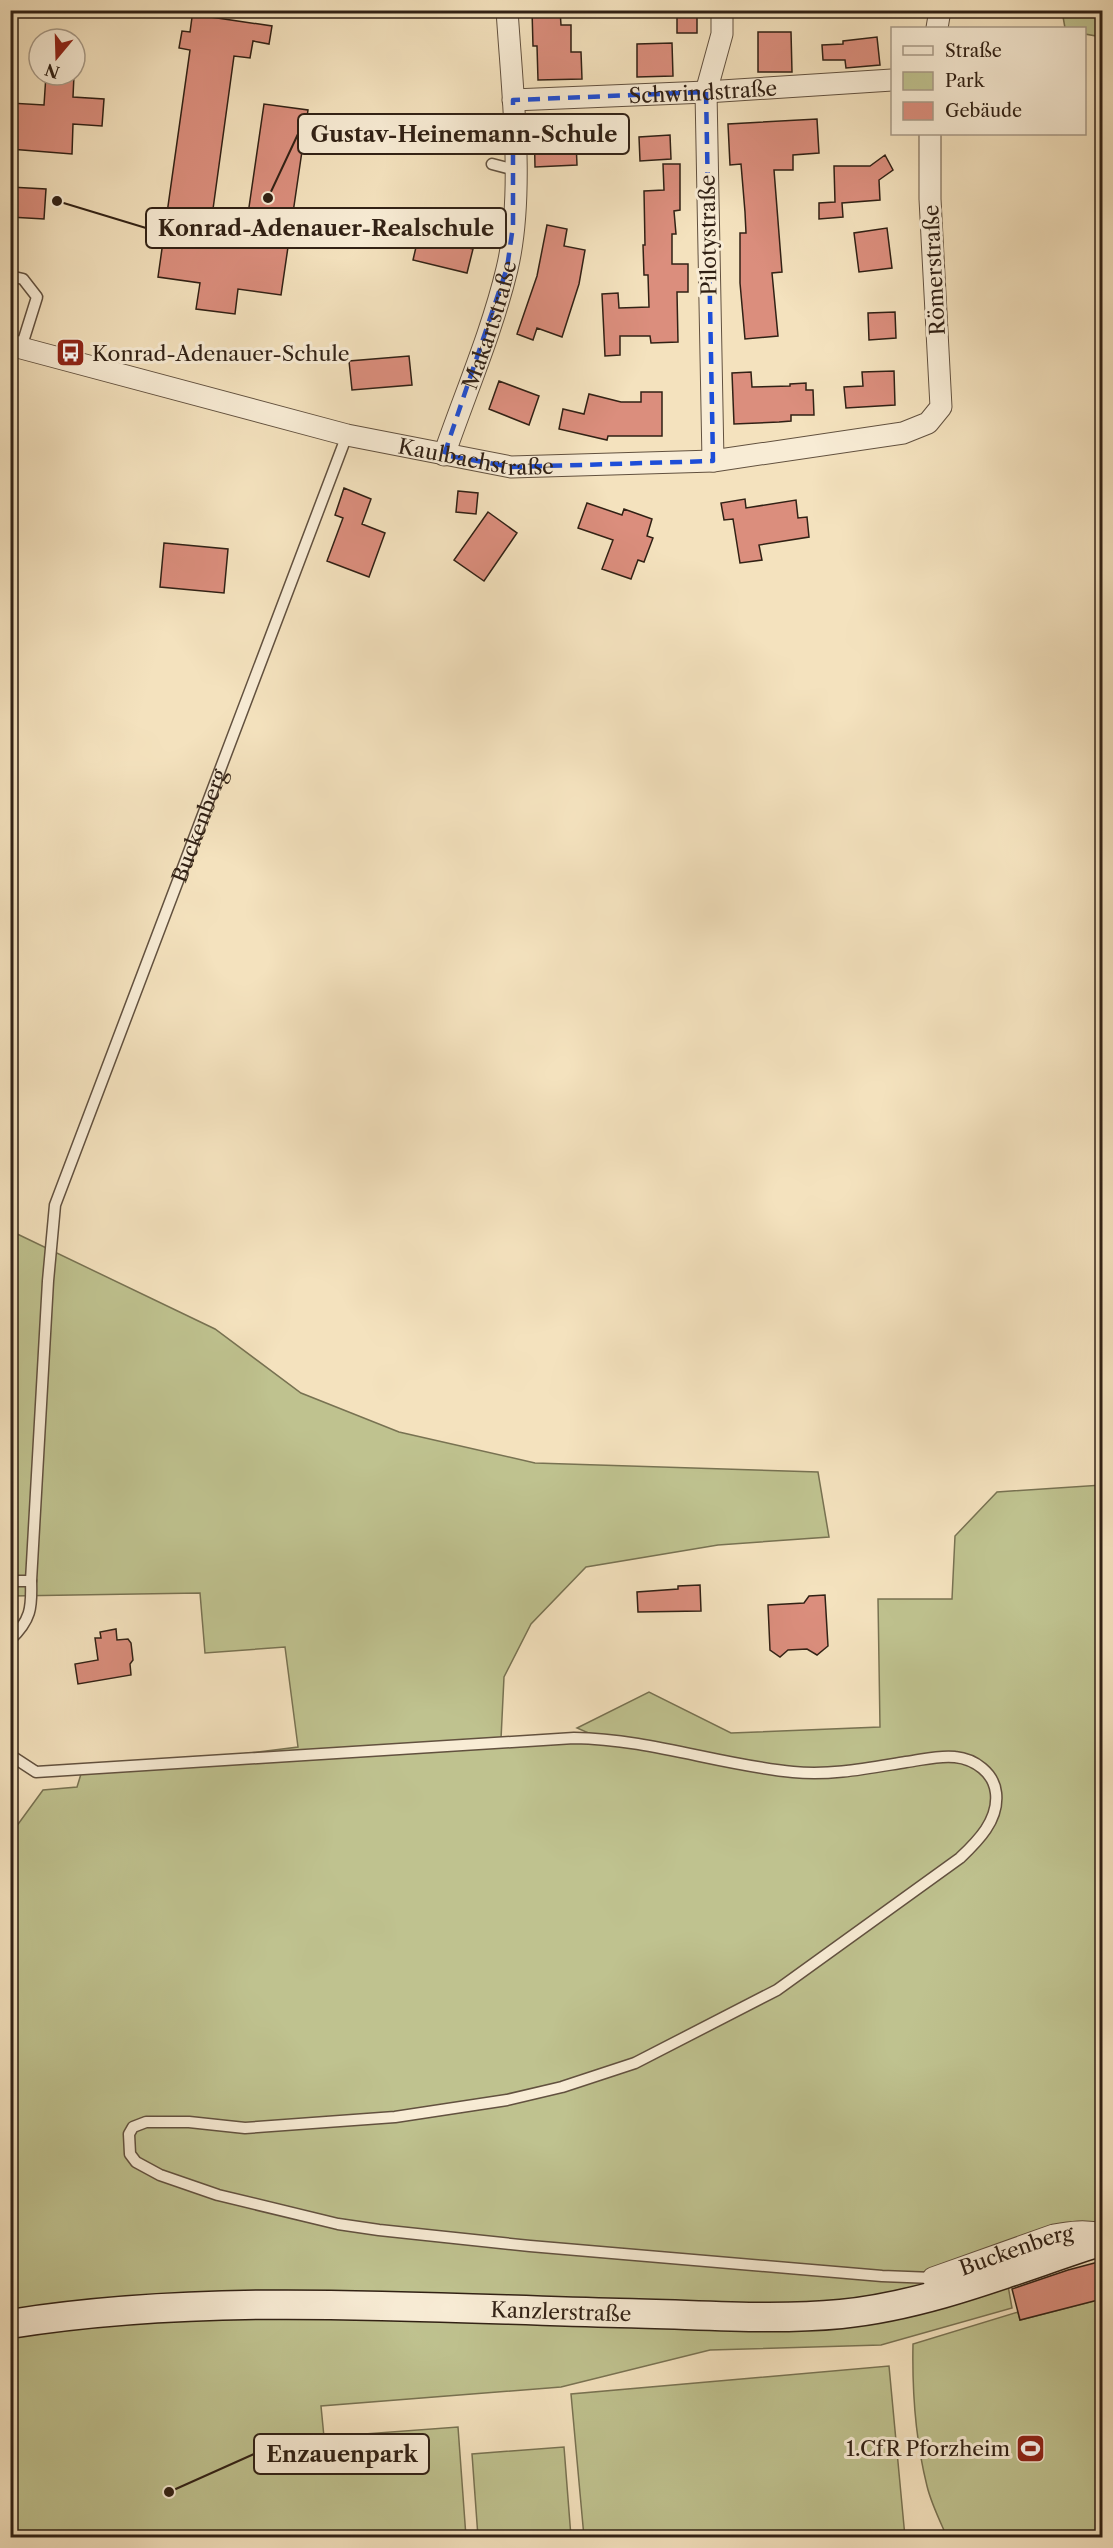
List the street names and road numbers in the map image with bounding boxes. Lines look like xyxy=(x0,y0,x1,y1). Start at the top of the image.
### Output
street label: Schwindstraße xyxy=(628,75,778,108)
street label: Pilotystraße xyxy=(694,174,722,296)
street label: Römerstraße xyxy=(918,204,950,336)
street label: Makartstraße xyxy=(457,258,521,393)
street label: Kaulbachstraße xyxy=(396,433,554,480)
street label: Buckenberg xyxy=(166,765,232,886)
street label: Buckenberg xyxy=(956,2220,1076,2280)
street label: Kanzlerstraße xyxy=(490,2296,632,2326)

